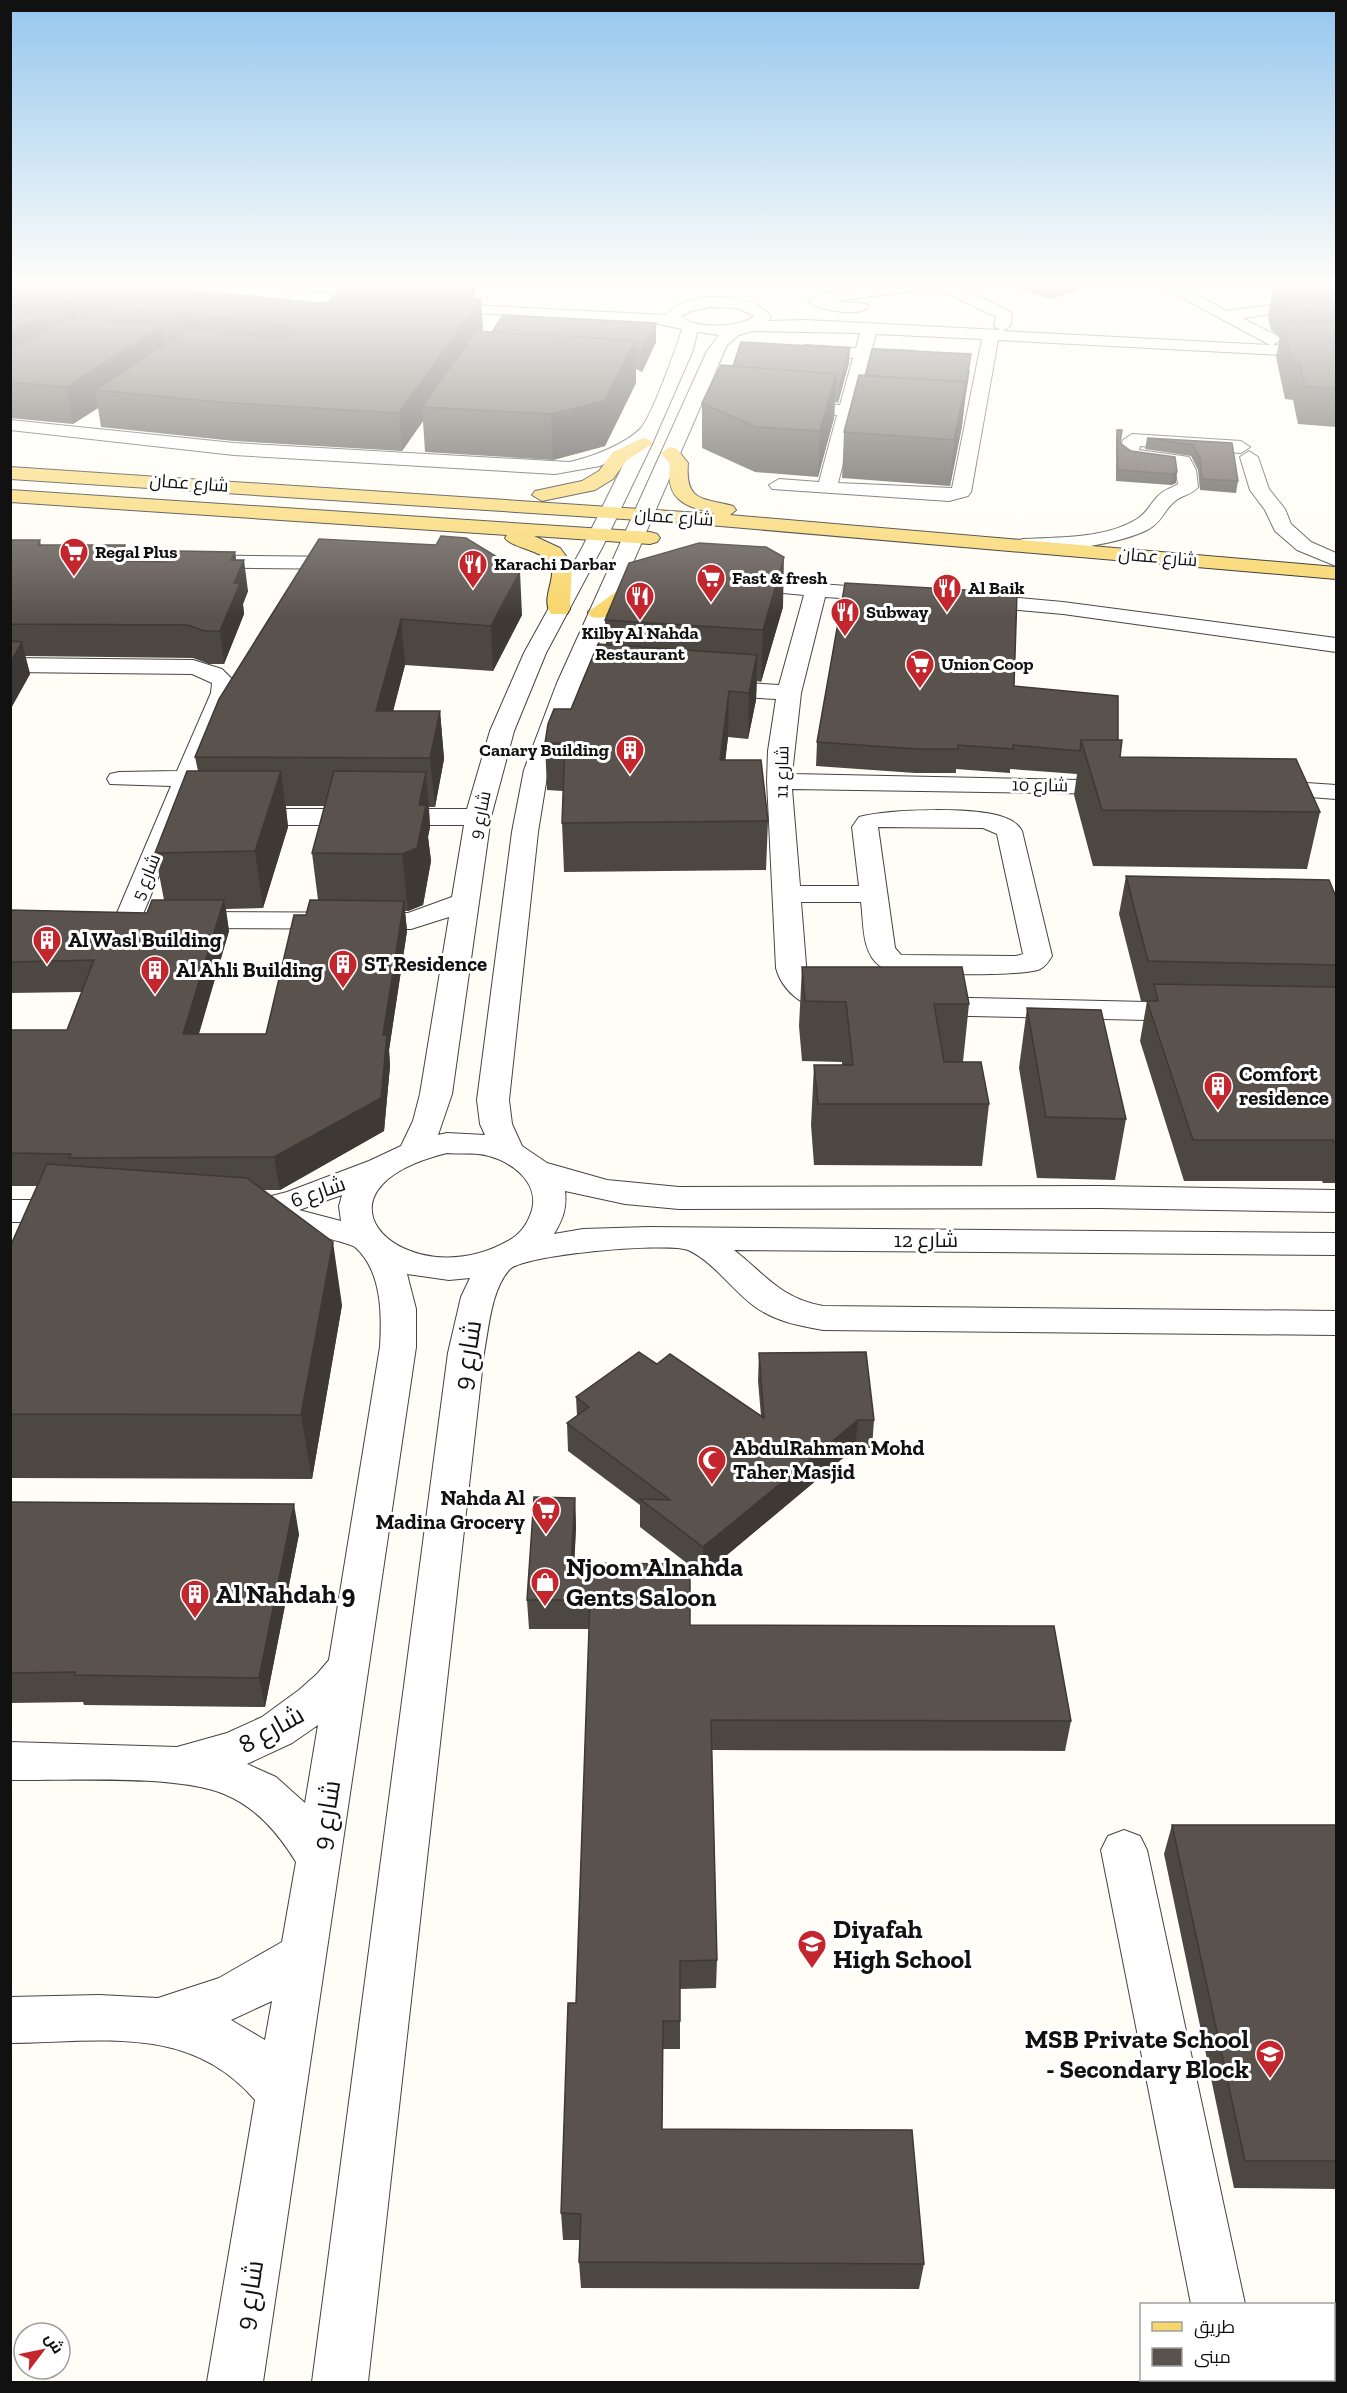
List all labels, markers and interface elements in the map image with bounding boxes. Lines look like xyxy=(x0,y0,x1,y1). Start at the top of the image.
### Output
street label: شارع عمان xyxy=(149,469,229,498)
street label: شارع عمان xyxy=(634,503,714,532)
supermarket icon: Regal Plus xyxy=(58,536,90,578)
place label: Regal Plus xyxy=(95,541,178,563)
street label: شارع عمان xyxy=(1118,543,1198,572)
restaurant icon: Karachi Darbar xyxy=(457,548,489,590)
place label: Karachi Darbar xyxy=(494,553,617,575)
supermarket icon: Fast & fresh xyxy=(695,562,727,604)
place label: Fast & fresh xyxy=(732,567,828,589)
restaurant icon: Al Baik xyxy=(931,572,963,614)
place label: Al Baik xyxy=(968,577,1025,599)
restaurant icon: Kilby Al Nahda Restaurant xyxy=(624,580,656,622)
restaurant icon: Subway xyxy=(829,596,861,638)
place label: Subway xyxy=(866,601,929,623)
place label: Kilby Al Nahda Restaurant xyxy=(581,622,699,665)
supermarket icon: Union Coop xyxy=(904,648,936,690)
place label: Union Coop xyxy=(941,653,1034,675)
building icon: Canary Building xyxy=(614,734,646,776)
place label: Canary Building xyxy=(479,739,609,761)
street label: شارع 11 xyxy=(771,745,794,799)
street label: شارع 10 xyxy=(1012,774,1068,797)
street label: شارع 9 xyxy=(464,789,497,841)
street label: شارع 5 xyxy=(127,851,166,904)
building icon: Al Wasl Building xyxy=(31,924,63,966)
place label: Al Wasl Building xyxy=(68,927,222,952)
building icon: ST Residence xyxy=(327,948,359,990)
place label: ST Residence xyxy=(364,951,487,976)
building icon: Al Ahli Building xyxy=(139,954,171,996)
place label: Al Ahli Building xyxy=(176,957,323,982)
place label: Comfort residence xyxy=(1239,1061,1329,1110)
building icon: Comfort residence xyxy=(1202,1070,1234,1112)
street label: شارع 6 xyxy=(287,1170,349,1214)
street label: شارع 12 xyxy=(894,1227,958,1254)
street label: شارع 9 xyxy=(446,1318,489,1392)
place label: AbdulRahman Mohd Taher Masjid xyxy=(733,1435,925,1484)
mosque icon: AbdulRahman Mohd Taher Masjid xyxy=(696,1444,728,1486)
place label: Nahda Al Madina Grocery xyxy=(375,1485,525,1534)
supermarket icon: Nahda Al Madina Grocery xyxy=(530,1494,562,1536)
place label: Njoom Alnahda Gents Saloon xyxy=(566,1551,743,1613)
shop icon: Njoom Alnahda Gents Saloon xyxy=(529,1566,561,1608)
building icon: Al Nahdah 9 xyxy=(179,1578,211,1620)
place label: Al Nahdah 9 xyxy=(216,1578,355,1610)
street label: شارع 8 xyxy=(233,1698,310,1761)
street label: شارع 9 xyxy=(305,1778,348,1852)
place label: Diyafah High School xyxy=(833,1913,972,1975)
school or university icon: Diyafah High School xyxy=(796,1928,828,1970)
place label: MSB Private School - Secondary Block xyxy=(1025,2023,1250,2085)
school or university icon: MSB Private School - Secondary Block xyxy=(1254,2038,1286,2080)
street label: شارع 9 xyxy=(228,2258,271,2332)
legend xyxy=(1140,2303,1335,2381)
text: طريق xyxy=(1194,2316,1235,2339)
north arrow xyxy=(12,2321,72,2381)
text: ش xyxy=(41,2330,68,2357)
text: مبنى xyxy=(1194,2346,1231,2368)

